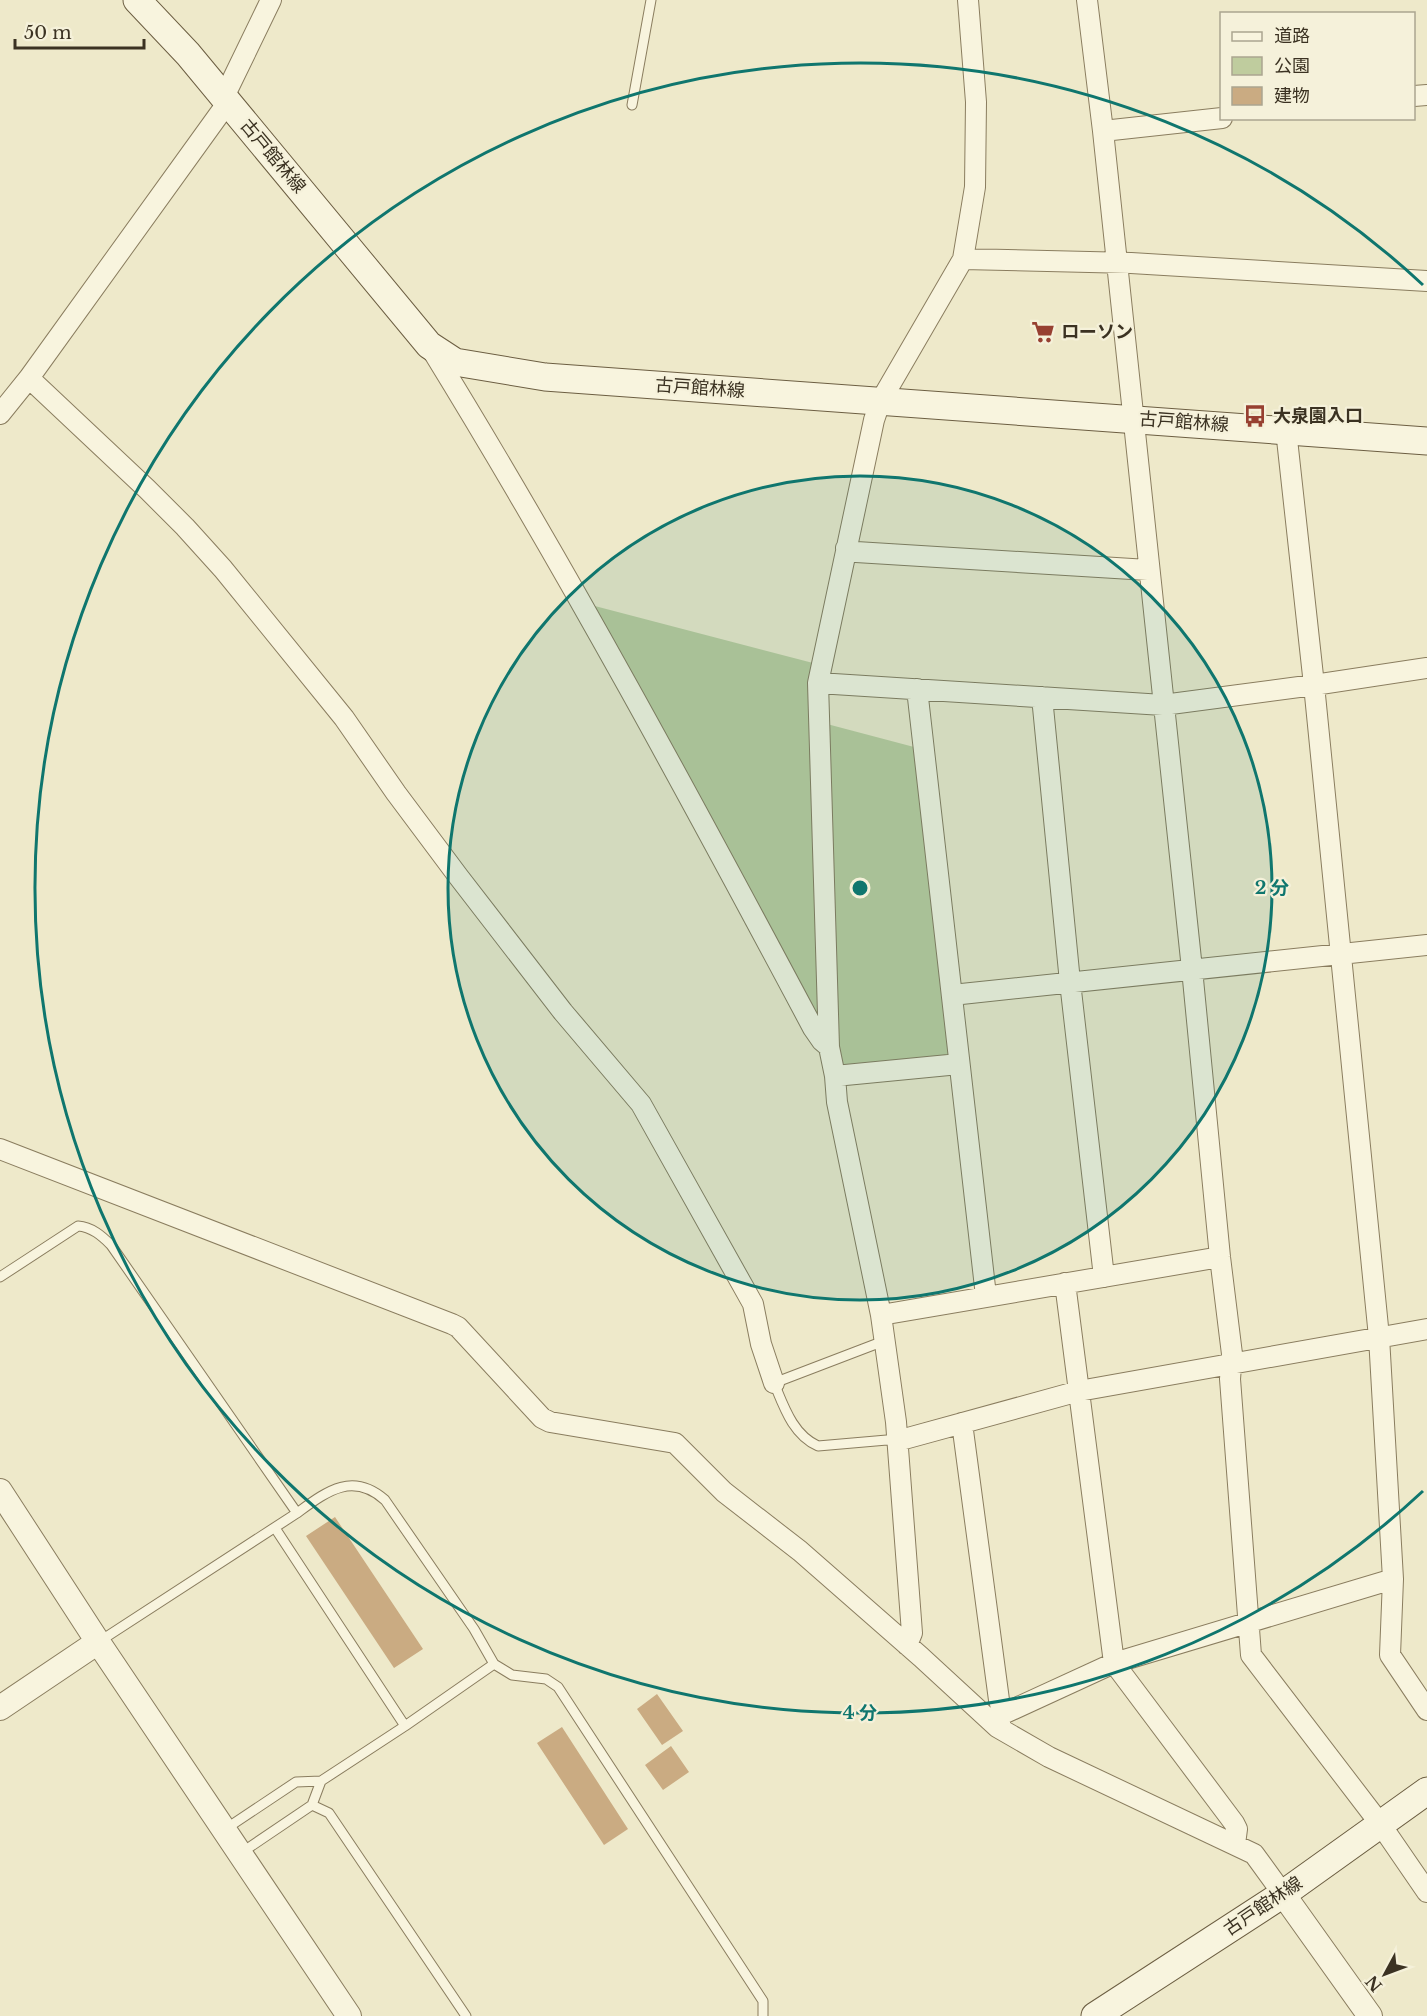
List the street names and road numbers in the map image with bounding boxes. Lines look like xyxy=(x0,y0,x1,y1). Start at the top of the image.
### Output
street label: 古戸館林線 xyxy=(236,114,310,198)
street label: 古戸館林線 xyxy=(654,374,746,402)
street label: 古戸館林線 xyxy=(1138,408,1230,436)
street label: 古戸館林線 xyxy=(1220,1872,1306,1940)

